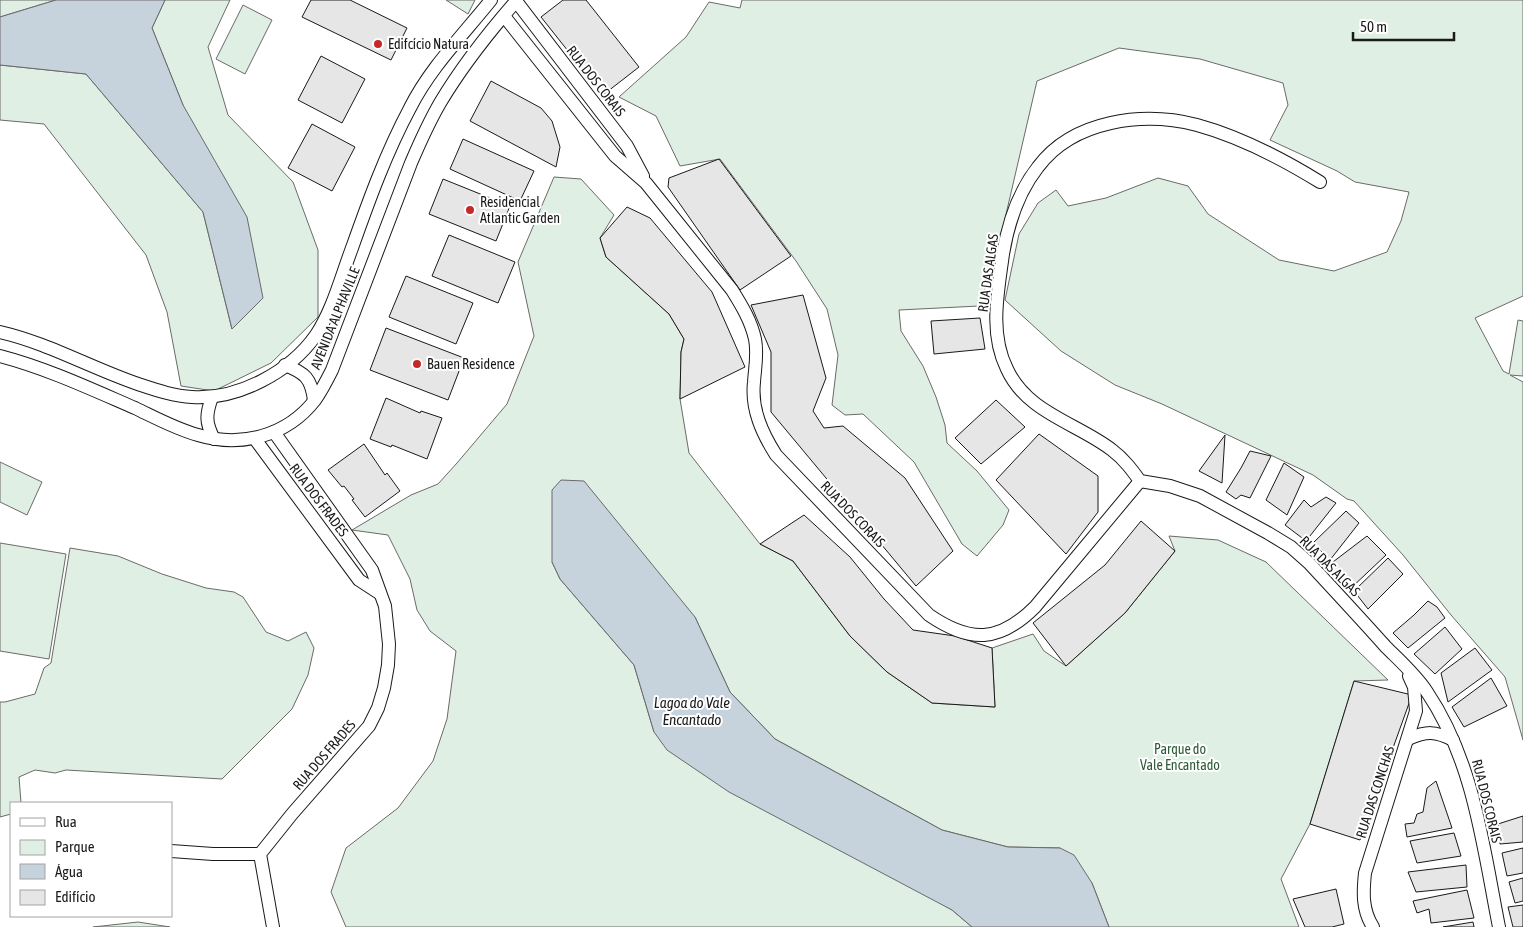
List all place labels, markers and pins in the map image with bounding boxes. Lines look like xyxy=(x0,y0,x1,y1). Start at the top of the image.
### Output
place label: Edifcício Natura xyxy=(388,36,469,52)
marker: Edifcício Natura xyxy=(372,38,384,50)
place label: Residencial Atlantic Garden xyxy=(480,194,560,226)
marker: Residencial Atlantic Garden xyxy=(464,204,476,216)
place label: Bauen Residence xyxy=(427,356,515,372)
marker: Bauen Residence xyxy=(411,358,423,370)

